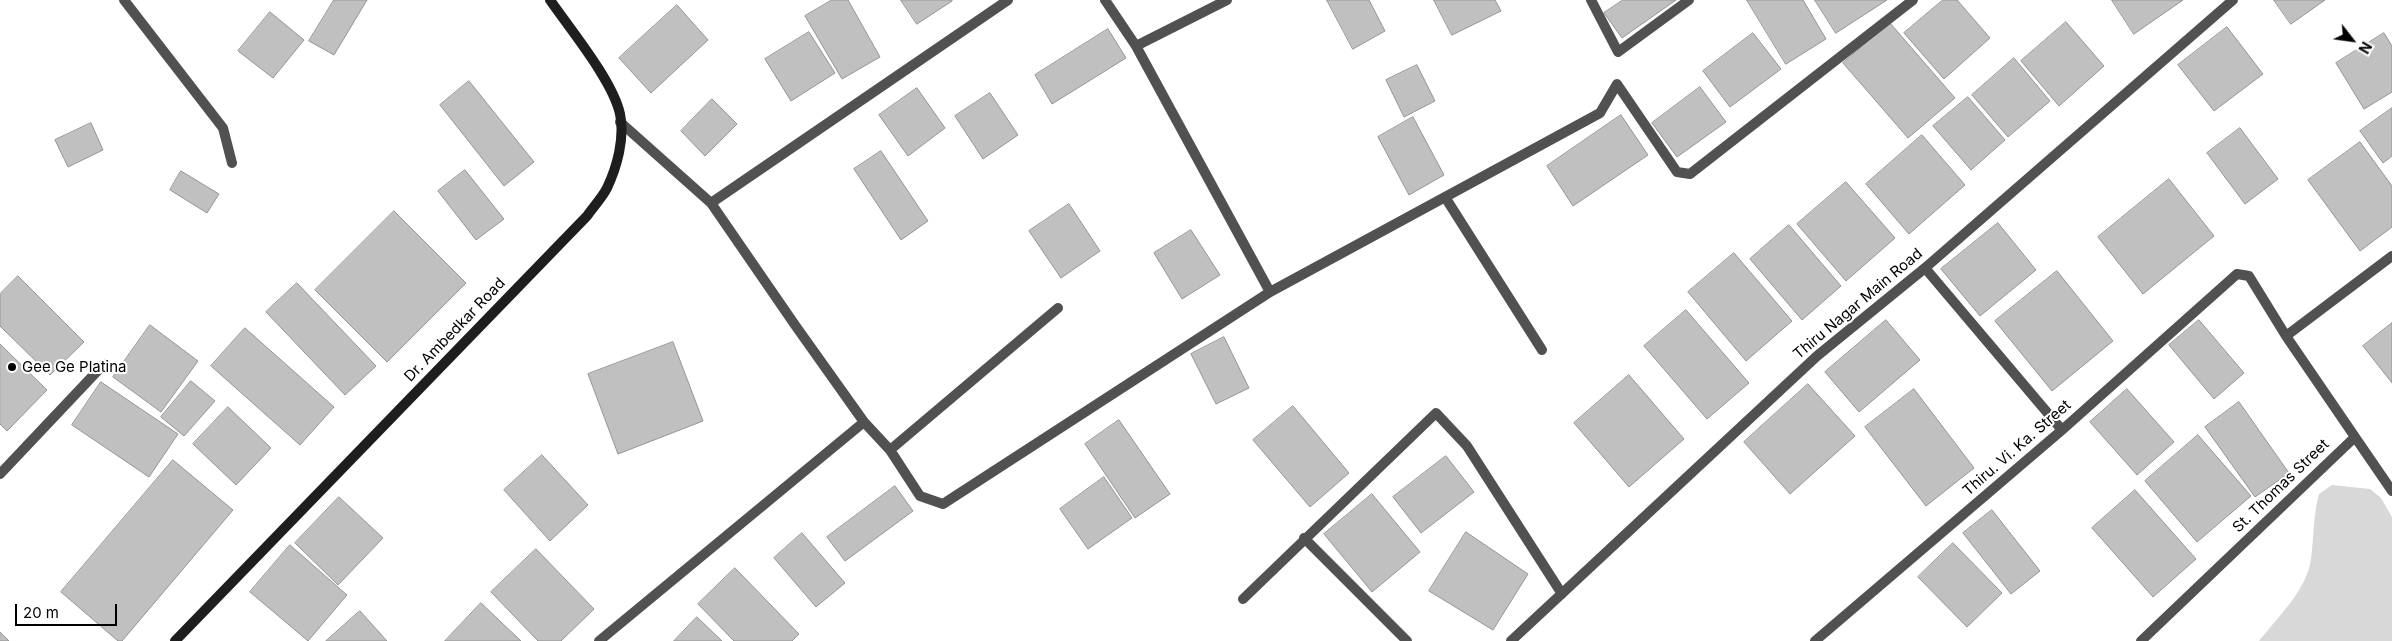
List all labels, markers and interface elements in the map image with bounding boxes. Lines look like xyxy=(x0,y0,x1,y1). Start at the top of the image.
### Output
north arrow xyxy=(2327,15,2377,65)
text: N xyxy=(2355,39,2375,57)
street label: Thiru Nagar Main Road xyxy=(1790,245,1926,363)
street label: Dr. Ambedkar Road xyxy=(401,274,509,386)
place label: Gee Ge Platina xyxy=(22,358,127,376)
marker: Gee Ge Platina xyxy=(6,361,18,373)
street label: Thiru. Vi. Ka. Street xyxy=(1959,396,2075,500)
street label: St. Thomas Street xyxy=(2229,436,2333,536)
scale bar xyxy=(18,594,120,626)
text: 20 m xyxy=(23,603,59,622)

